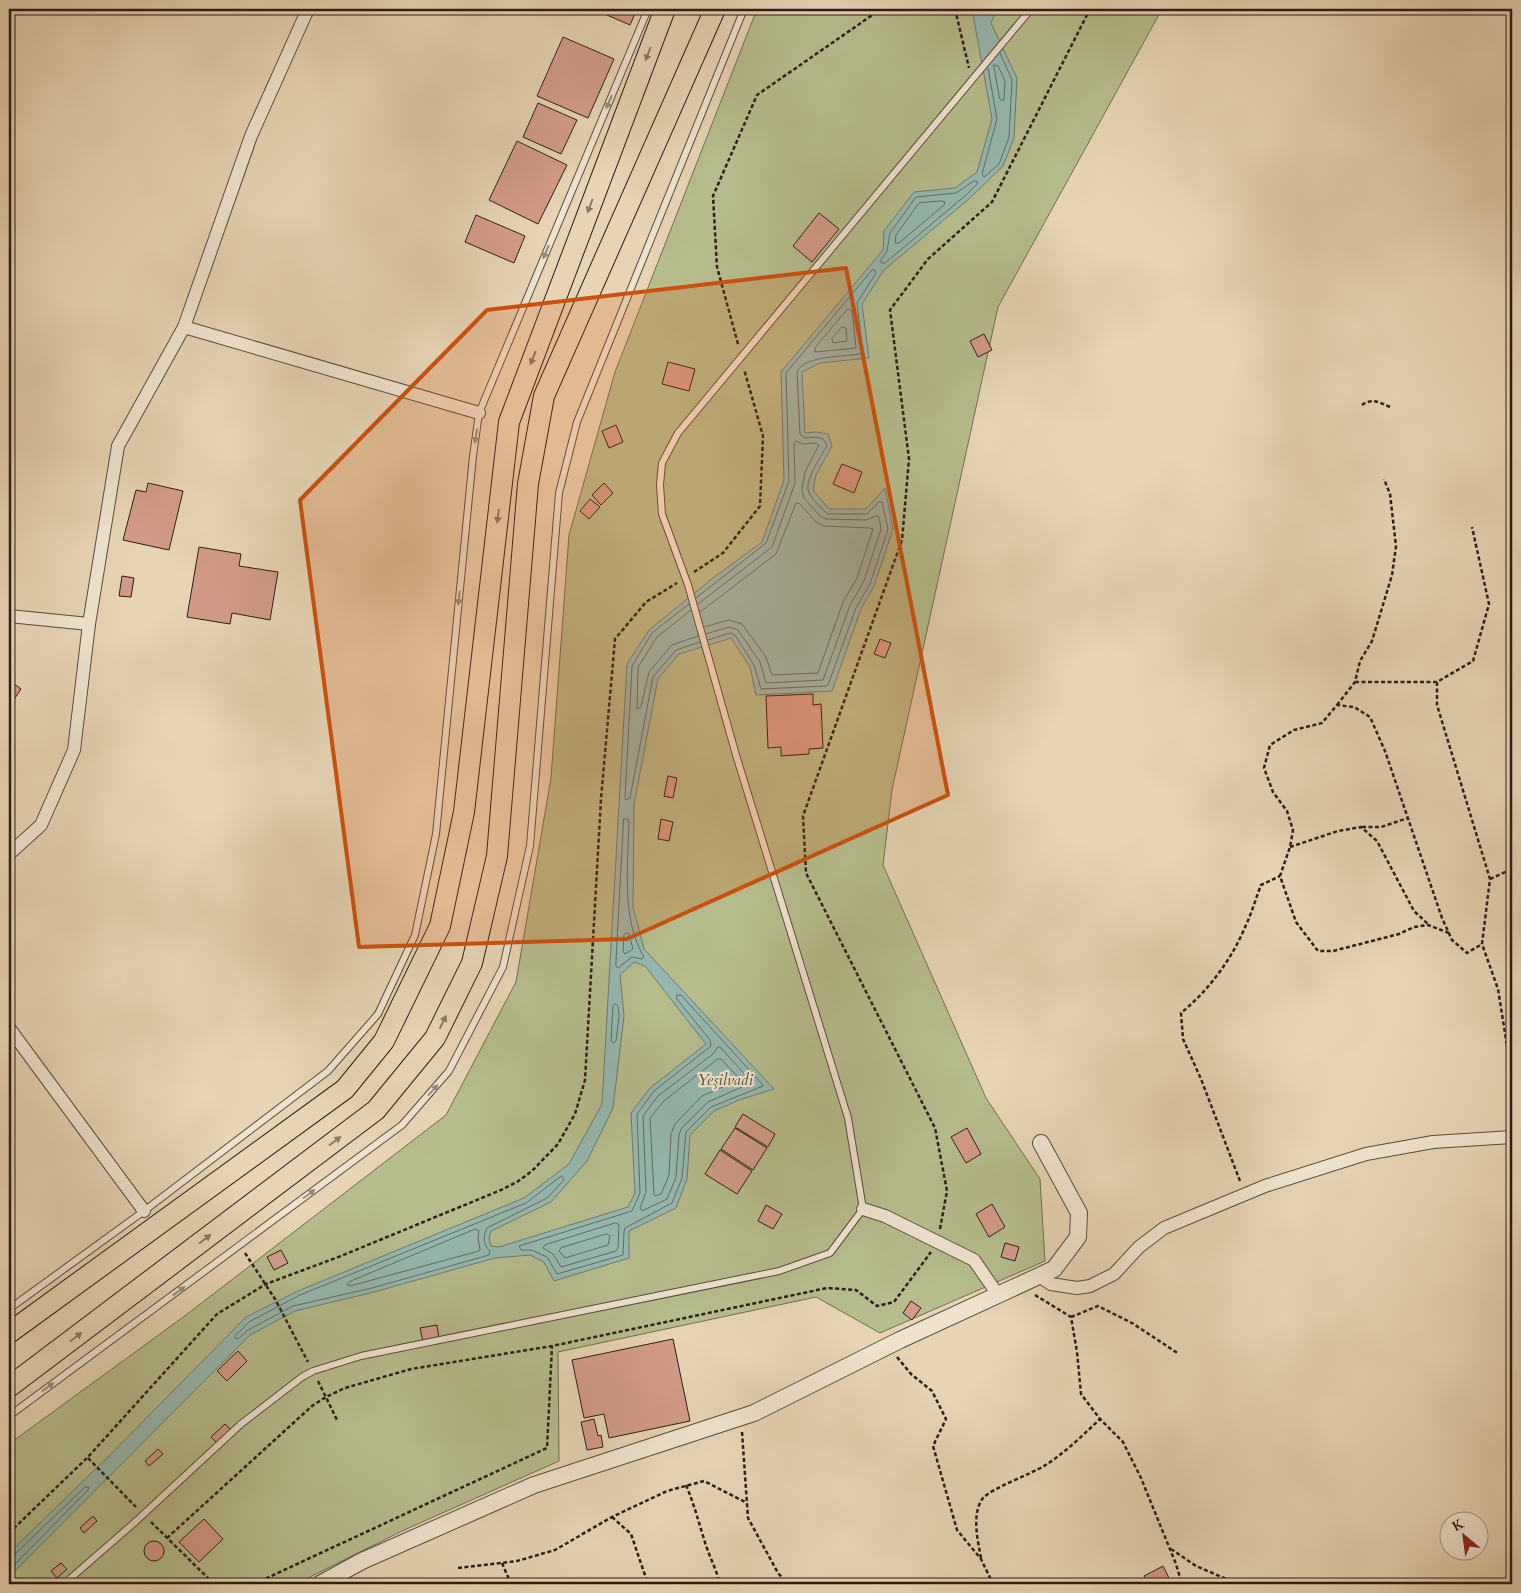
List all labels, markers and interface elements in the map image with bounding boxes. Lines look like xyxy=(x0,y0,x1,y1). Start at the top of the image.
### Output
one-way arrow xyxy=(644,47,651,62)
one-way arrow xyxy=(605,95,613,110)
one-way arrow xyxy=(586,199,593,214)
one-way arrow xyxy=(542,245,550,259)
one-way arrow xyxy=(529,351,536,366)
one-way arrow xyxy=(471,428,479,444)
one-way arrow xyxy=(494,508,502,524)
one-way arrow xyxy=(455,590,463,606)
one-way arrow xyxy=(439,1015,447,1029)
park label: Yeşilvadi xyxy=(697,1069,753,1091)
one-way arrow xyxy=(427,1084,439,1096)
one-way arrow xyxy=(328,1136,342,1146)
one-way arrow xyxy=(302,1189,316,1199)
one-way arrow xyxy=(198,1234,212,1244)
one-way arrow xyxy=(172,1286,186,1296)
one-way arrow xyxy=(69,1332,83,1342)
one-way arrow xyxy=(41,1382,54,1393)
north arrow xyxy=(1438,1510,1488,1560)
text: K xyxy=(1448,1514,1468,1536)

